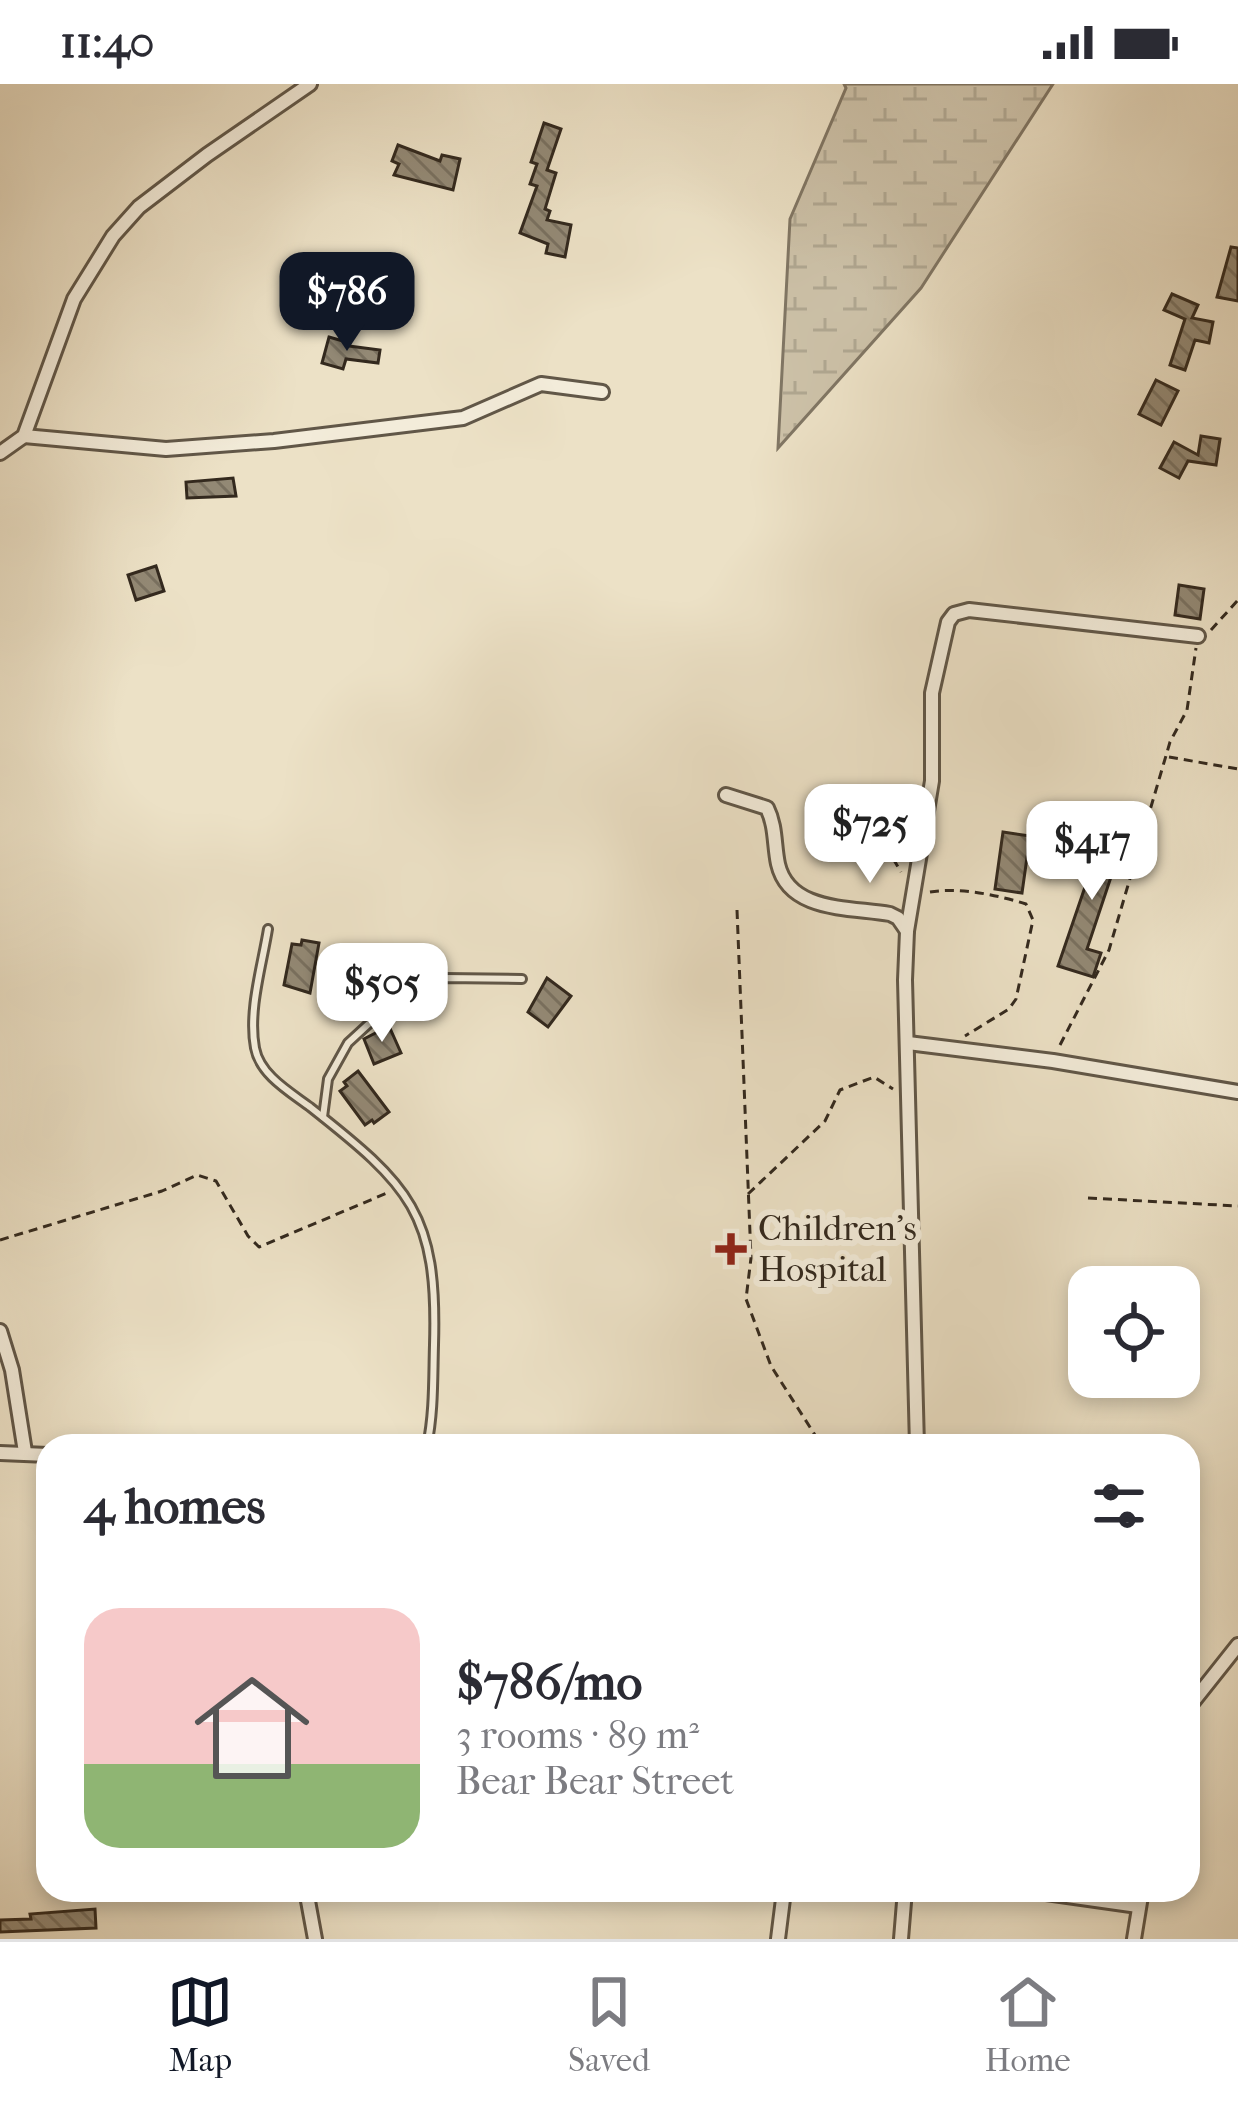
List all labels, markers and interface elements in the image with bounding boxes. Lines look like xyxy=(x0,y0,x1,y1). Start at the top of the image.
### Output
text: 11:40 xyxy=(60,16,154,69)
pin: $786 xyxy=(276,252,418,354)
text: $786 xyxy=(307,268,388,314)
pin: $725 xyxy=(799,784,941,886)
text: $725 xyxy=(831,800,909,846)
pin: $417 xyxy=(1021,801,1163,903)
text: $417 xyxy=(1053,817,1131,863)
pin: $505 xyxy=(311,943,453,1045)
text: $505 xyxy=(344,959,420,1005)
place label: Children's Hospital xyxy=(758,1207,917,1290)
marker: Children's Hospital xyxy=(715,1233,747,1265)
map controls xyxy=(1068,1266,1200,1398)
button: locate xyxy=(1068,1266,1200,1398)
icon: filters xyxy=(1086,1473,1152,1539)
text: 4 homes xyxy=(84,1476,265,1536)
text: $786/mo xyxy=(456,1652,642,1712)
icon: home xyxy=(180,1656,324,1800)
text: 3 rooms · 89 m² xyxy=(456,1712,699,1758)
text: Bear Bear Street xyxy=(456,1758,734,1804)
tab: Map xyxy=(167,1969,233,2080)
tab: Saved xyxy=(568,1969,650,2080)
tab: Home xyxy=(985,1969,1071,2080)

